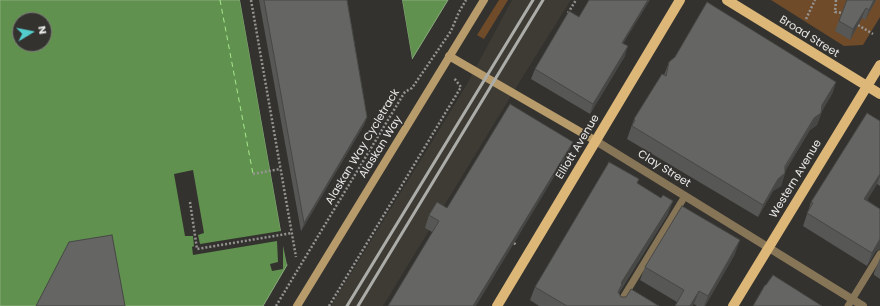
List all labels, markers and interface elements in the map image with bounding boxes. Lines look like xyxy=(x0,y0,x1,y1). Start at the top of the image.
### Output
north arrow xyxy=(12,12,52,52)
street label: Broad Street xyxy=(777,13,841,61)
text: N xyxy=(34,25,51,36)
street label: Alaskan Way Cycletrack xyxy=(323,87,403,207)
street label: Elliott Avenue xyxy=(554,112,602,182)
street label: Alaskan Way xyxy=(357,114,405,180)
street label: Western Avenue xyxy=(767,137,825,221)
street label: Clay Street xyxy=(635,148,693,190)

